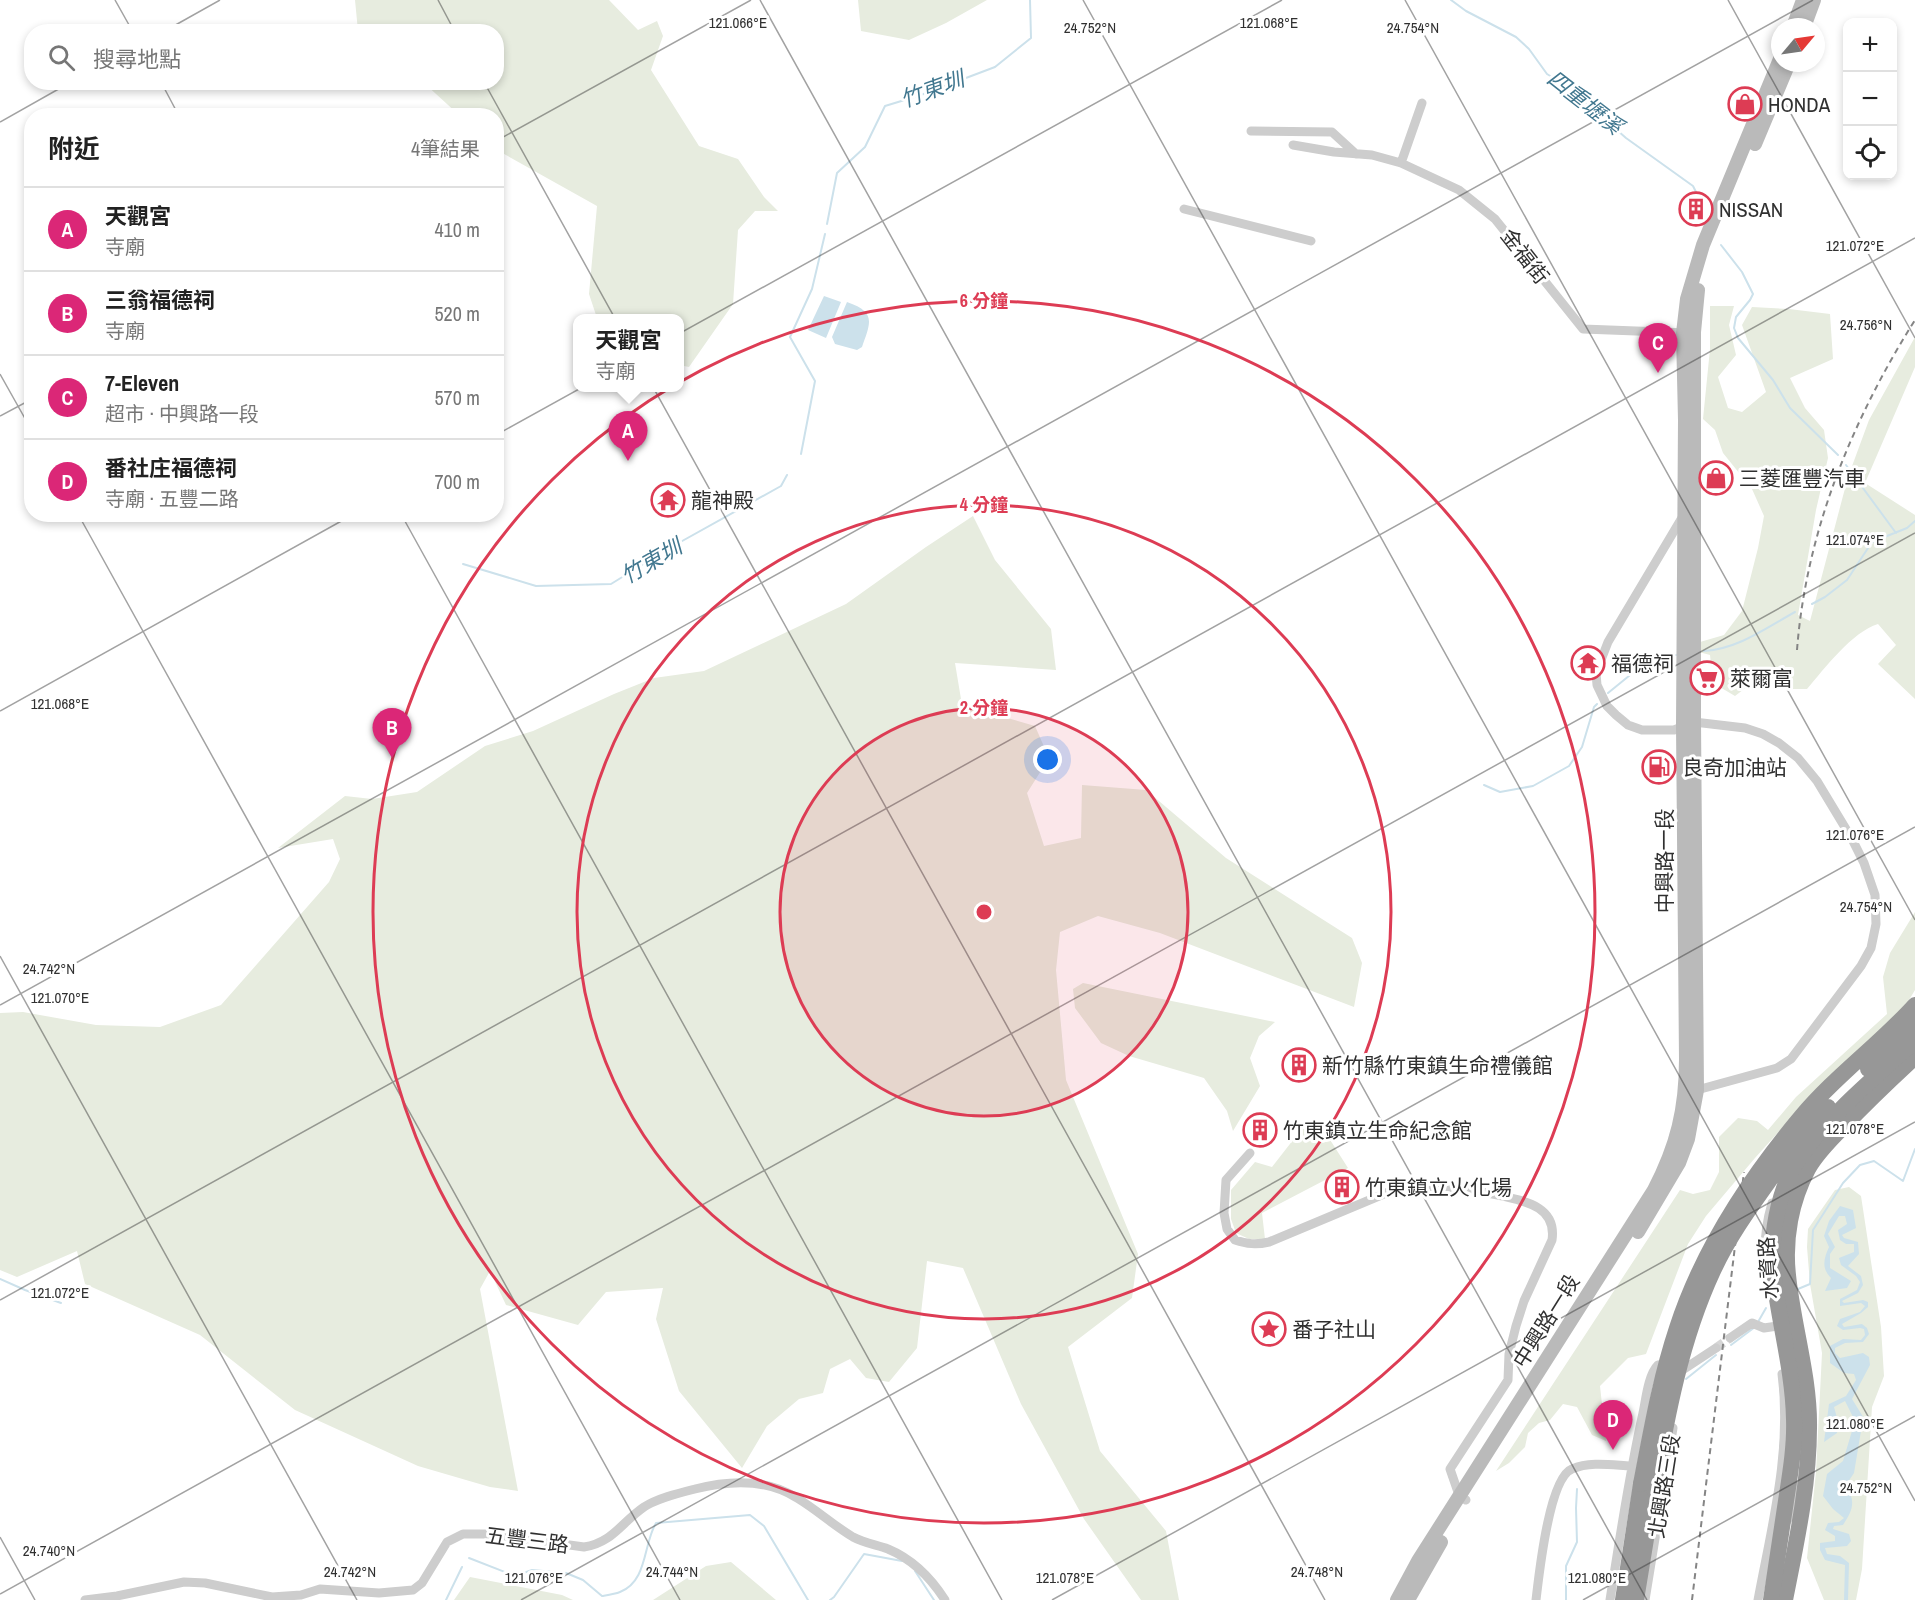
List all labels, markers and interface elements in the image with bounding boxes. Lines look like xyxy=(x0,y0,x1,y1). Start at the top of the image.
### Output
text: 121.066°E xyxy=(709,12,767,33)
text: 121.068°E xyxy=(1240,12,1298,33)
text: 24.752°N xyxy=(1064,17,1116,38)
text: 24.754°N xyxy=(1387,17,1439,38)
north arrow xyxy=(1771,18,1825,72)
map controls xyxy=(1843,18,1897,180)
button: + xyxy=(1843,18,1897,72)
search box xyxy=(24,24,504,90)
icon: search xyxy=(45,41,78,74)
text: 搜尋地點 xyxy=(93,44,181,74)
water label: 竹東圳 xyxy=(896,63,971,114)
water label: 四重壢溪 xyxy=(1541,63,1631,143)
button: − xyxy=(1843,72,1897,126)
shop icon: HONDA xyxy=(1727,86,1763,122)
place label: HONDA xyxy=(1768,90,1831,119)
button: locate xyxy=(1843,126,1897,180)
text: 附近 xyxy=(48,131,100,166)
text: 4筆結果 xyxy=(411,135,480,162)
building icon: NISSAN xyxy=(1678,191,1714,227)
place label: NISSAN xyxy=(1719,195,1783,224)
text: 天觀宮 xyxy=(105,201,171,231)
text: A xyxy=(62,216,73,243)
text: 410 m xyxy=(434,216,480,243)
street label: 金福街 xyxy=(1494,222,1556,290)
text: 寺廟 xyxy=(105,233,145,260)
text: 121.072°E xyxy=(1826,235,1884,256)
text: 三翁福德祠 xyxy=(105,285,215,315)
text: 6 分鐘 xyxy=(960,288,1008,313)
text: B xyxy=(62,300,73,327)
text: 520 m xyxy=(434,300,480,327)
popup xyxy=(573,314,684,392)
text: 24.756°N xyxy=(1840,314,1892,335)
text: 寺廟 xyxy=(105,317,145,344)
pin: C xyxy=(1638,324,1678,373)
text: 天觀宮 xyxy=(595,325,662,355)
text: 寺廟 xyxy=(595,357,635,384)
text: 7-Eleven xyxy=(105,368,179,398)
text: C xyxy=(62,384,73,411)
text: 570 m xyxy=(434,384,480,411)
text: 超市 · 中興路一段 xyxy=(105,400,259,427)
pin: A xyxy=(608,412,648,461)
text: 番社庄福德祠 xyxy=(105,453,237,483)
shop icon: 三菱匯豐汽車 xyxy=(1698,460,1734,496)
place label: 三菱匯豐汽車 xyxy=(1739,464,1865,493)
text: D xyxy=(62,468,73,495)
text: 700 m xyxy=(434,468,480,495)
temple icon: 龍神殿 xyxy=(650,482,686,518)
text: 寺廟 · 五豐二路 xyxy=(105,485,239,512)
place label: 龍神殿 xyxy=(691,486,754,515)
text: 4 分鐘 xyxy=(960,492,1008,517)
text: 121.074°E xyxy=(1826,529,1884,550)
water label: 竹東圳 xyxy=(615,530,690,590)
temple icon: 福德祠 xyxy=(1570,645,1606,681)
place label: 福德祠 xyxy=(1611,649,1674,678)
supermarket icon: 萊爾富 xyxy=(1689,660,1725,696)
place label: 萊爾富 xyxy=(1730,664,1793,693)
text: 121.068°E xyxy=(31,693,89,714)
text: 2 分鐘 xyxy=(960,695,1008,720)
pin: B xyxy=(372,708,412,758)
your location xyxy=(1033,745,1062,774)
fuel station icon: 良奇加油站 xyxy=(1641,749,1677,785)
place label: 良奇加油站 xyxy=(1682,753,1787,782)
street label: 中興路一段 xyxy=(1650,809,1679,914)
text: 121.076°E xyxy=(1826,824,1884,845)
text: 24.754°N xyxy=(1840,896,1892,917)
centre of rings xyxy=(974,902,994,922)
text: 24.742°N xyxy=(23,958,75,979)
text: 121.070°E xyxy=(31,987,89,1008)
building icon: 新竹縣竹東鎮生命禮儀館 xyxy=(1281,1047,1317,1083)
place label: 新竹縣竹東鎮生命禮儀館 xyxy=(1322,1051,1553,1080)
building icon: 竹東鎮立生命紀念館 xyxy=(1242,1112,1278,1148)
place label: 竹東鎮立生命紀念館 xyxy=(1283,1116,1472,1145)
text: 121.078°E xyxy=(1826,1118,1884,1139)
building icon: 竹東鎮立火化場 xyxy=(1324,1169,1360,1205)
place label: 竹東鎮立火化場 xyxy=(1365,1173,1512,1202)
street label: 水資路 xyxy=(1751,1236,1785,1300)
street label: 中興路一段 xyxy=(1506,1269,1586,1373)
text: 121.072°E xyxy=(31,1282,89,1303)
place icon: 番子社山 xyxy=(1251,1311,1287,1347)
place label: 番子社山 xyxy=(1292,1315,1376,1344)
pin: D xyxy=(1594,1400,1632,1450)
text: 121.080°E xyxy=(1826,1413,1884,1434)
street label: 北興路三段 xyxy=(1641,1432,1687,1540)
text: 24.752°N xyxy=(1840,1477,1892,1498)
street label: 五豐三路 xyxy=(484,1520,570,1560)
text: 24.740°N xyxy=(23,1540,75,1561)
text: 24.742°N xyxy=(324,1561,376,1582)
text: 24.744°N xyxy=(646,1561,698,1582)
text: 24.748°N xyxy=(1291,1561,1343,1582)
text: 121.076°E xyxy=(505,1567,563,1588)
text: 121.078°E xyxy=(1036,1567,1094,1588)
text: 121.080°E xyxy=(1568,1567,1626,1588)

